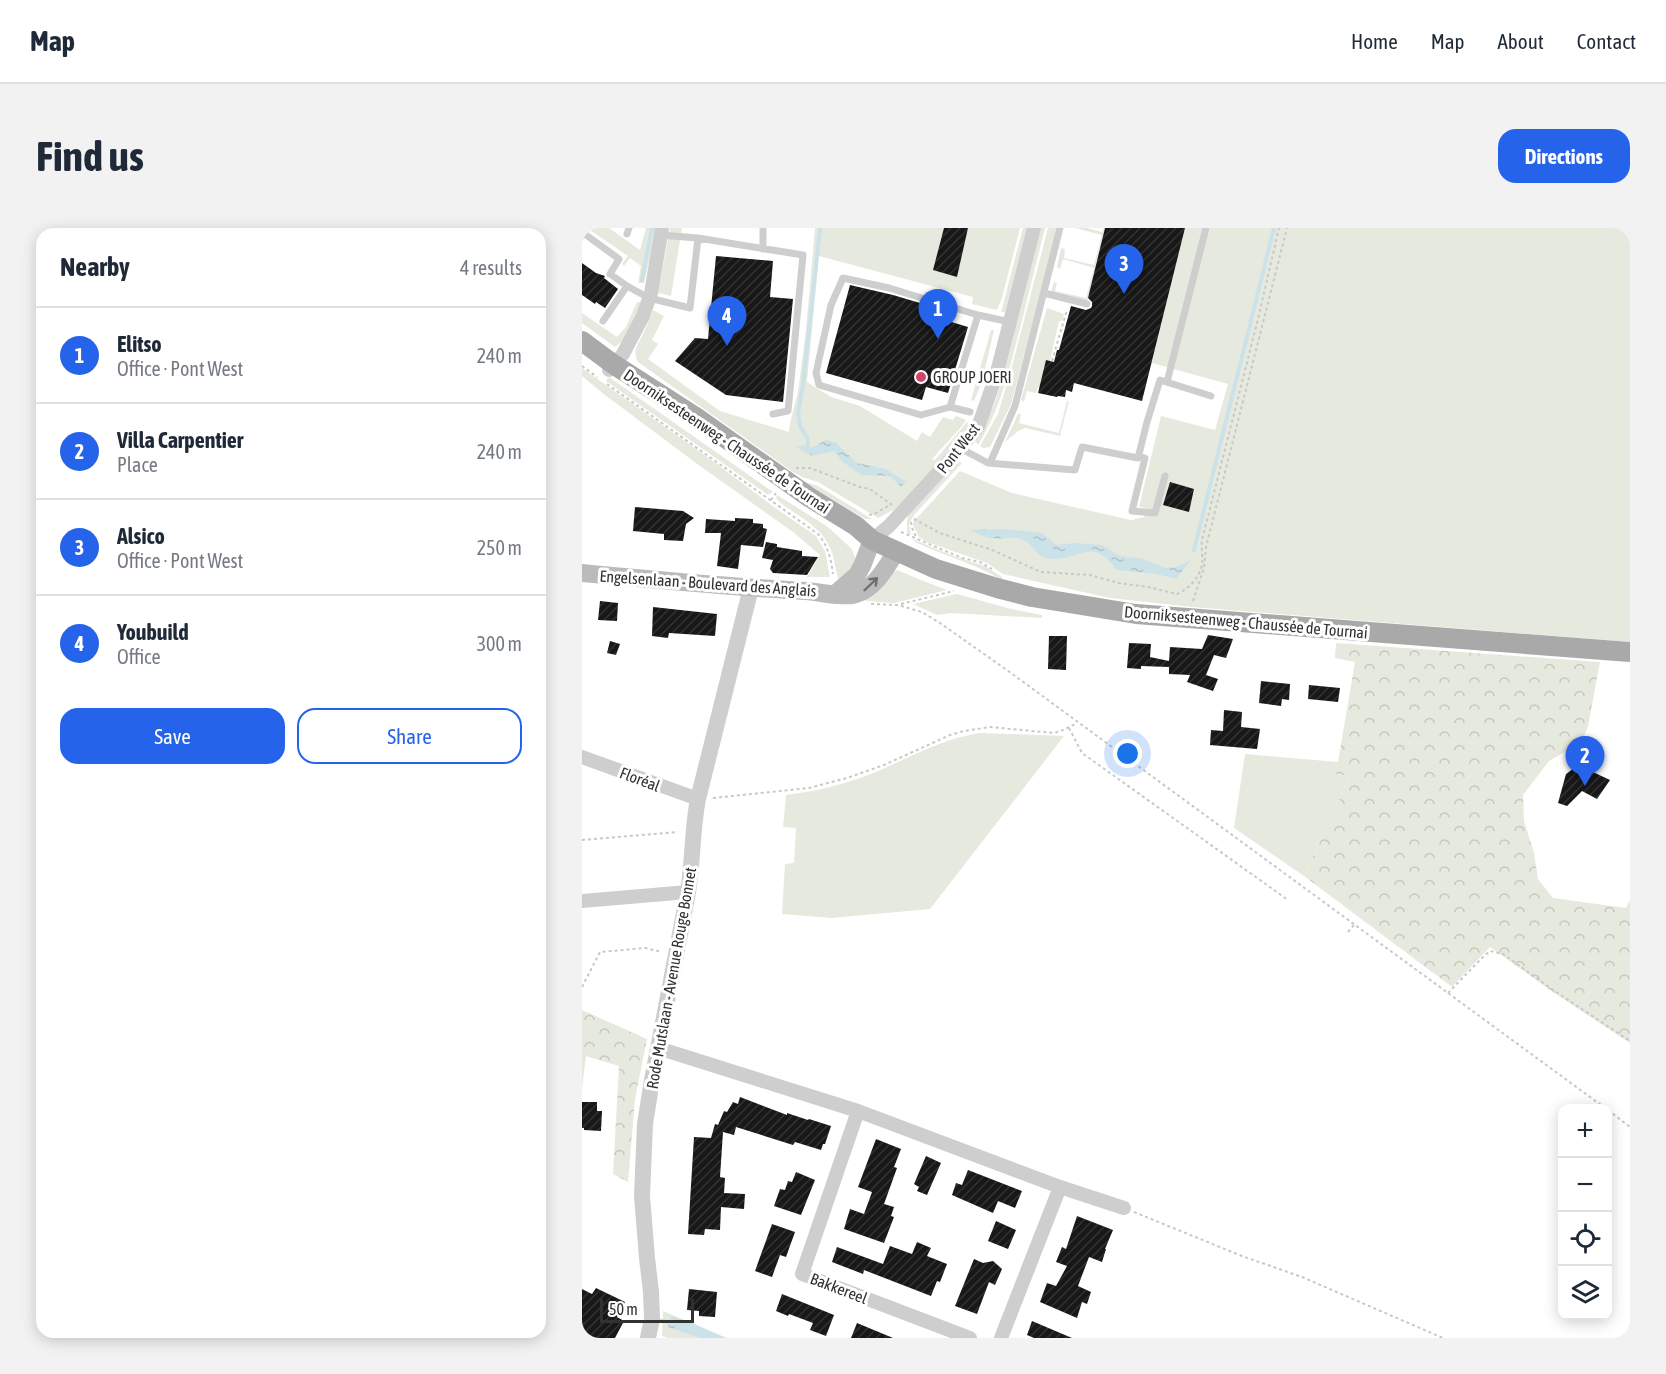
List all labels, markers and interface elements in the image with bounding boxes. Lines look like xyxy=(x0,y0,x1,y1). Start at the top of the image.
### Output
text: Map xyxy=(30,25,75,57)
text: Home xyxy=(1351,29,1398,53)
text: Map xyxy=(1431,29,1465,53)
text: About xyxy=(1498,29,1544,53)
text: Contact xyxy=(1577,29,1636,53)
button: Directions xyxy=(1498,129,1630,183)
text: Find us xyxy=(36,132,144,180)
pin: 3 xyxy=(1104,244,1144,294)
text: Nearby xyxy=(60,252,130,282)
text: 4 results xyxy=(460,256,522,279)
pin: 1 xyxy=(918,290,958,339)
pin: 4 xyxy=(708,296,746,346)
text: Elitso xyxy=(117,331,162,357)
text: 1 xyxy=(75,344,84,367)
text: 240 m xyxy=(477,344,522,367)
text: Office · Pont West xyxy=(117,357,243,380)
street label: Doorniksesteenweg - Chaussée de Tournai xyxy=(620,365,833,518)
place label: GROUP JOERI xyxy=(933,368,1012,386)
marker: GROUP JOERI xyxy=(914,370,928,384)
street label: Pont West xyxy=(933,419,983,477)
text: Villa Carpentier xyxy=(117,427,243,453)
text: 2 xyxy=(75,440,84,463)
text: 240 m xyxy=(477,440,522,463)
text: Place xyxy=(117,453,158,476)
text: Alsico xyxy=(117,523,165,549)
text: 3 xyxy=(75,536,84,559)
text: 250 m xyxy=(477,536,522,559)
text: Office · Pont West xyxy=(117,549,243,572)
street label: Engelsenlaan - Boulevard des Anglais xyxy=(599,566,817,601)
one-way arrow xyxy=(864,577,879,591)
street label: Doorniksesteenweg - Chaussée de Tournai xyxy=(1123,602,1368,643)
text: Youbuild xyxy=(117,619,189,645)
text: 4 xyxy=(75,632,84,655)
text: 300 m xyxy=(477,632,522,655)
text: Office xyxy=(117,645,161,668)
button: Save xyxy=(60,708,285,764)
button: Share xyxy=(297,708,522,764)
pin: 2 xyxy=(1566,736,1604,786)
your location xyxy=(1113,739,1142,768)
street label: Floréal xyxy=(617,763,663,795)
street label: Rode Mutslaan - Avenue Rouge Bonnet xyxy=(643,865,700,1090)
map controls xyxy=(1558,1104,1612,1320)
button: + xyxy=(1558,1104,1612,1158)
button: − xyxy=(1558,1158,1612,1212)
button: locate xyxy=(1558,1212,1612,1266)
button: layers xyxy=(1558,1266,1612,1320)
street label: Bakkereel xyxy=(808,1269,871,1307)
scale bar xyxy=(600,1296,694,1324)
text: 50 m xyxy=(609,1300,638,1318)

